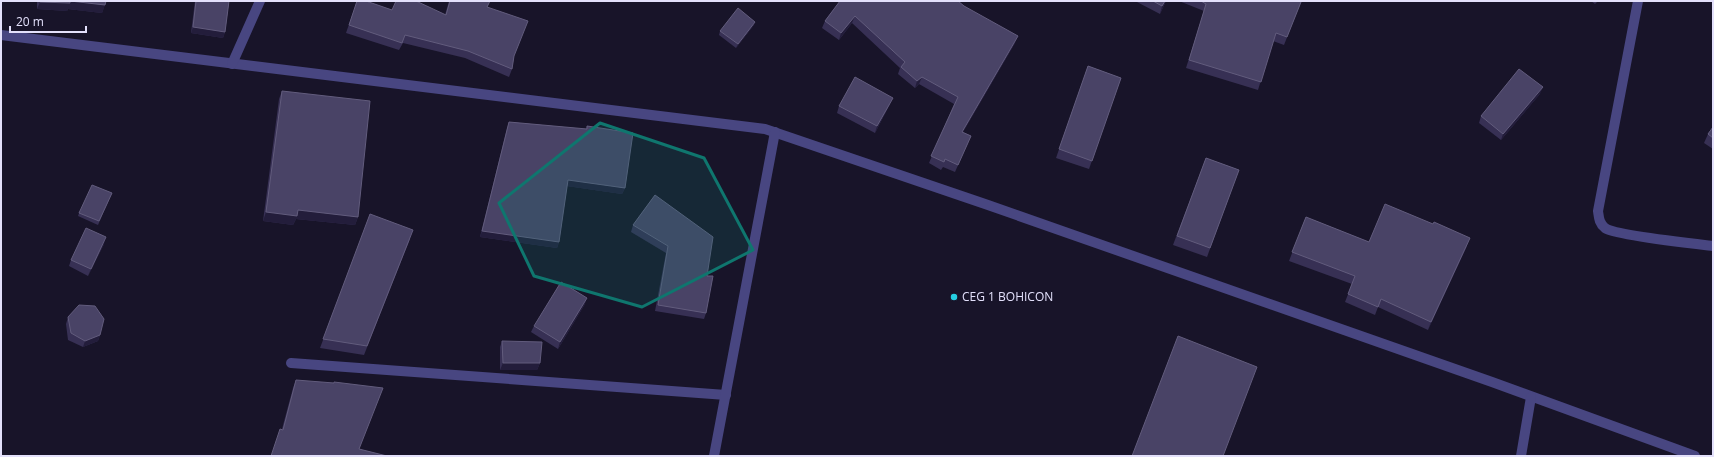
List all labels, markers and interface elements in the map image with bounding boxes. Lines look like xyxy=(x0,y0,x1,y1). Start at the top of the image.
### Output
scale bar xyxy=(10,8,86,34)
text: 20 m xyxy=(16,13,44,30)
place label: CEG 1 BOHICON xyxy=(962,288,1053,305)
marker: CEG 1 BOHICON xyxy=(949,292,959,302)

